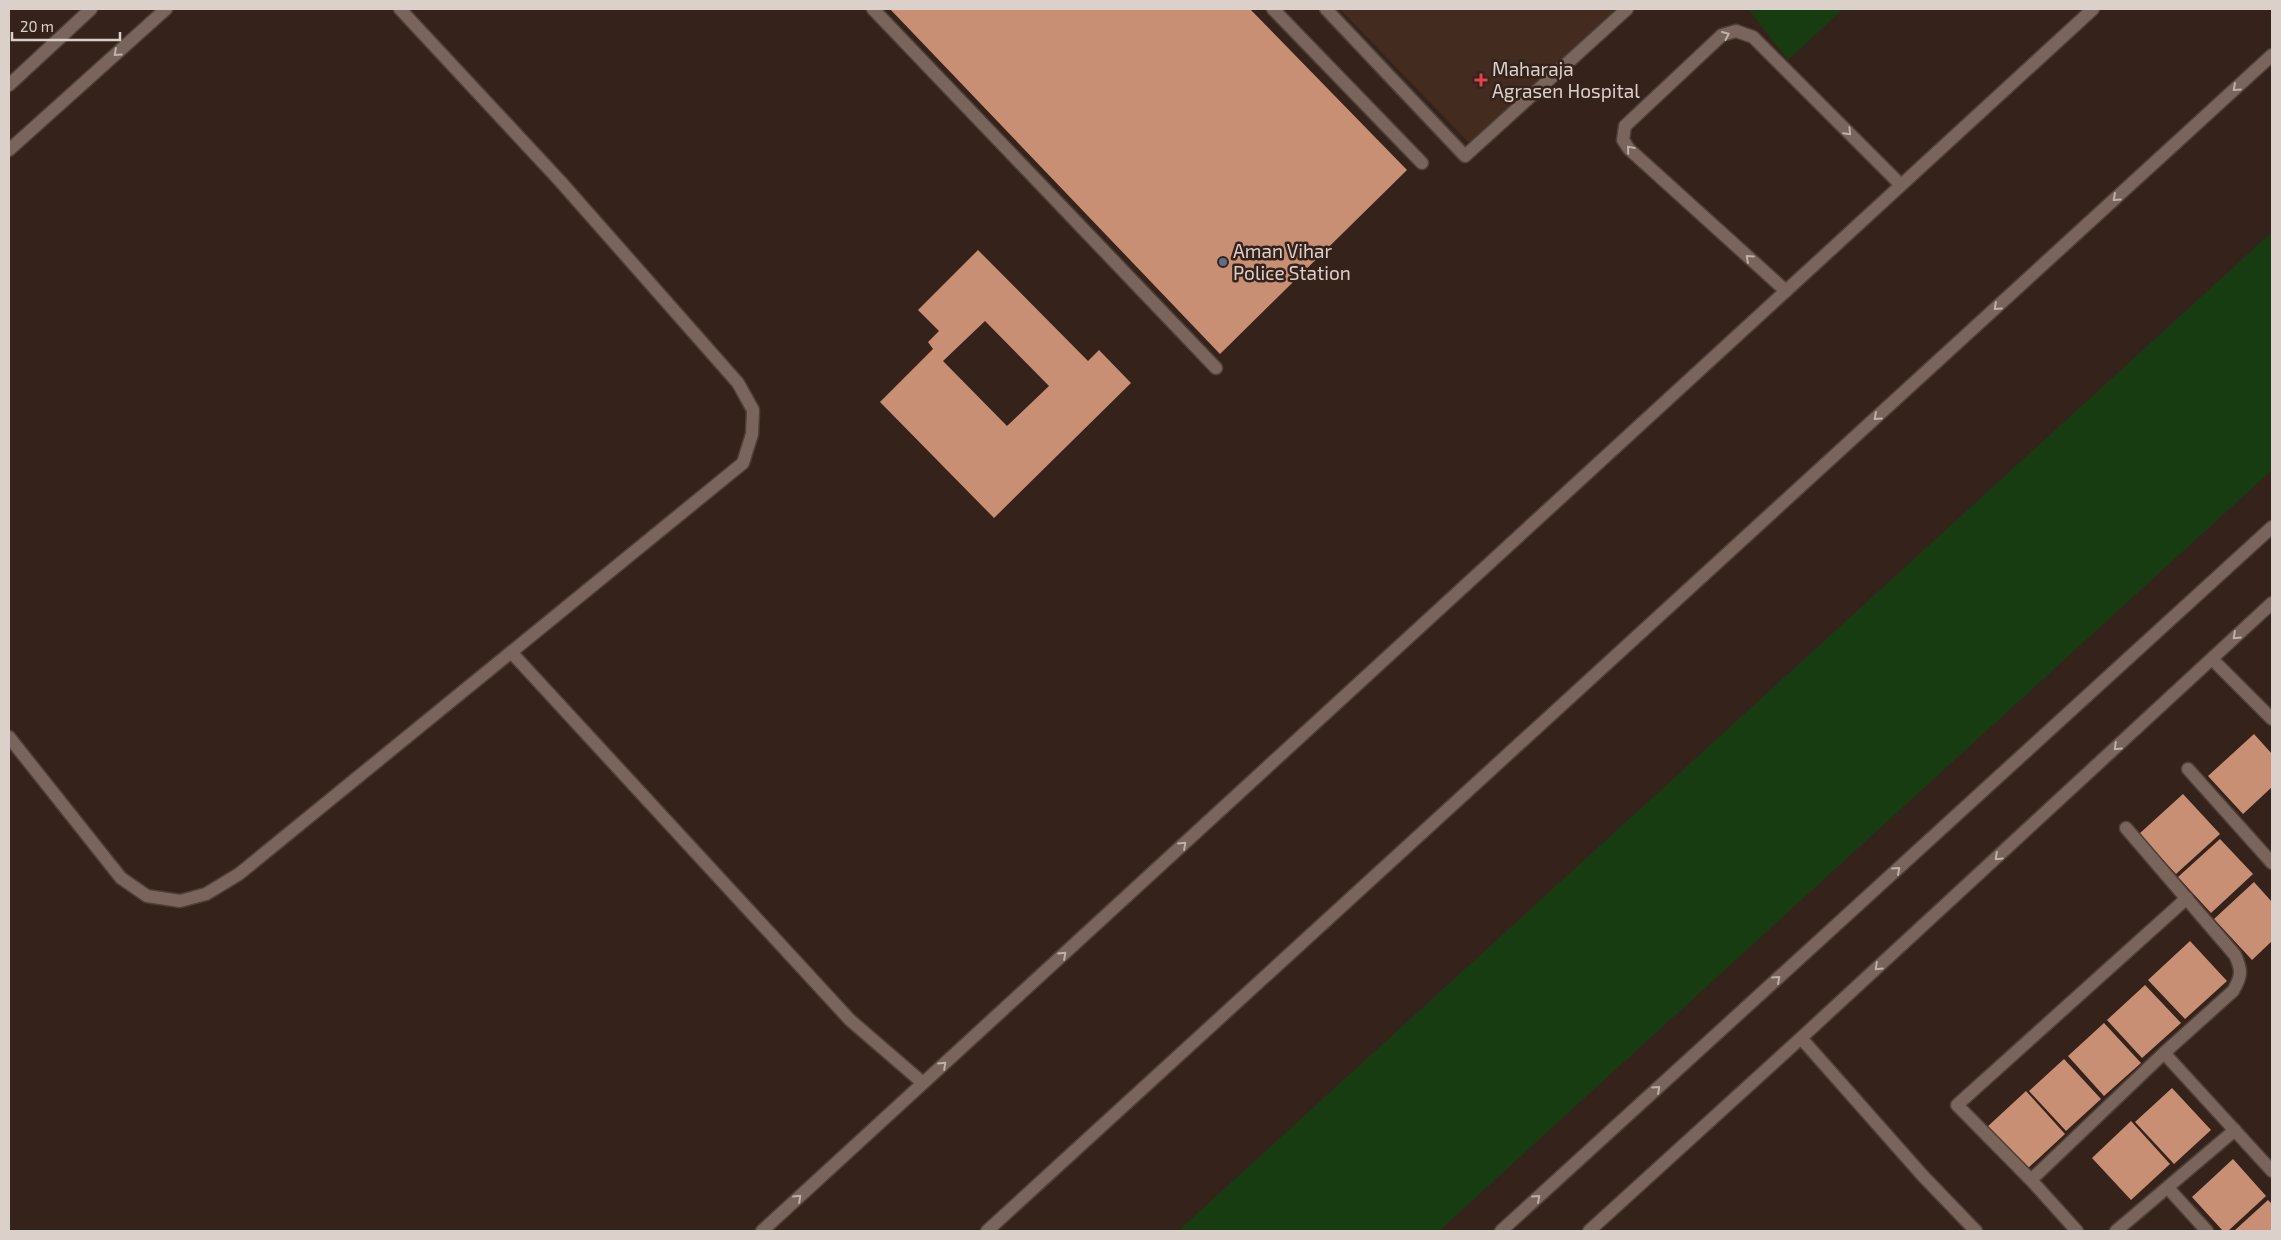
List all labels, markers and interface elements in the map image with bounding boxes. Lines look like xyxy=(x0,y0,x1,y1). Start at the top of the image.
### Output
scale bar xyxy=(12,10,120,42)
text: 20 m xyxy=(20,17,54,35)
one-way arrow xyxy=(1722,31,1730,41)
one-way arrow xyxy=(113,47,122,56)
place label: Maharaja Agrasen Hospital xyxy=(1492,57,1640,102)
marker: Maharaja Agrasen Hospital xyxy=(1474,73,1488,87)
one-way arrow xyxy=(2233,82,2242,91)
one-way arrow xyxy=(1842,126,1851,135)
one-way arrow xyxy=(1626,145,1635,154)
one-way arrow xyxy=(2113,192,2122,201)
place label: Aman Vihar Police Station xyxy=(1233,239,1351,284)
one-way arrow xyxy=(1746,255,1755,264)
marker: Aman Vihar Police Station xyxy=(1217,256,1229,268)
one-way arrow xyxy=(1993,301,2002,310)
one-way arrow xyxy=(1873,411,1882,420)
one-way arrow xyxy=(2233,630,2242,639)
one-way arrow xyxy=(2114,741,2123,750)
one-way arrow xyxy=(1177,842,1186,851)
one-way arrow xyxy=(1994,851,2003,860)
one-way arrow xyxy=(1892,866,1901,875)
one-way arrow xyxy=(1057,952,1066,961)
one-way arrow xyxy=(1875,961,1884,970)
one-way arrow xyxy=(1772,976,1781,985)
one-way arrow xyxy=(938,1061,947,1070)
one-way arrow xyxy=(1652,1086,1661,1095)
one-way arrow xyxy=(792,1195,801,1204)
one-way arrow xyxy=(1532,1195,1541,1204)

